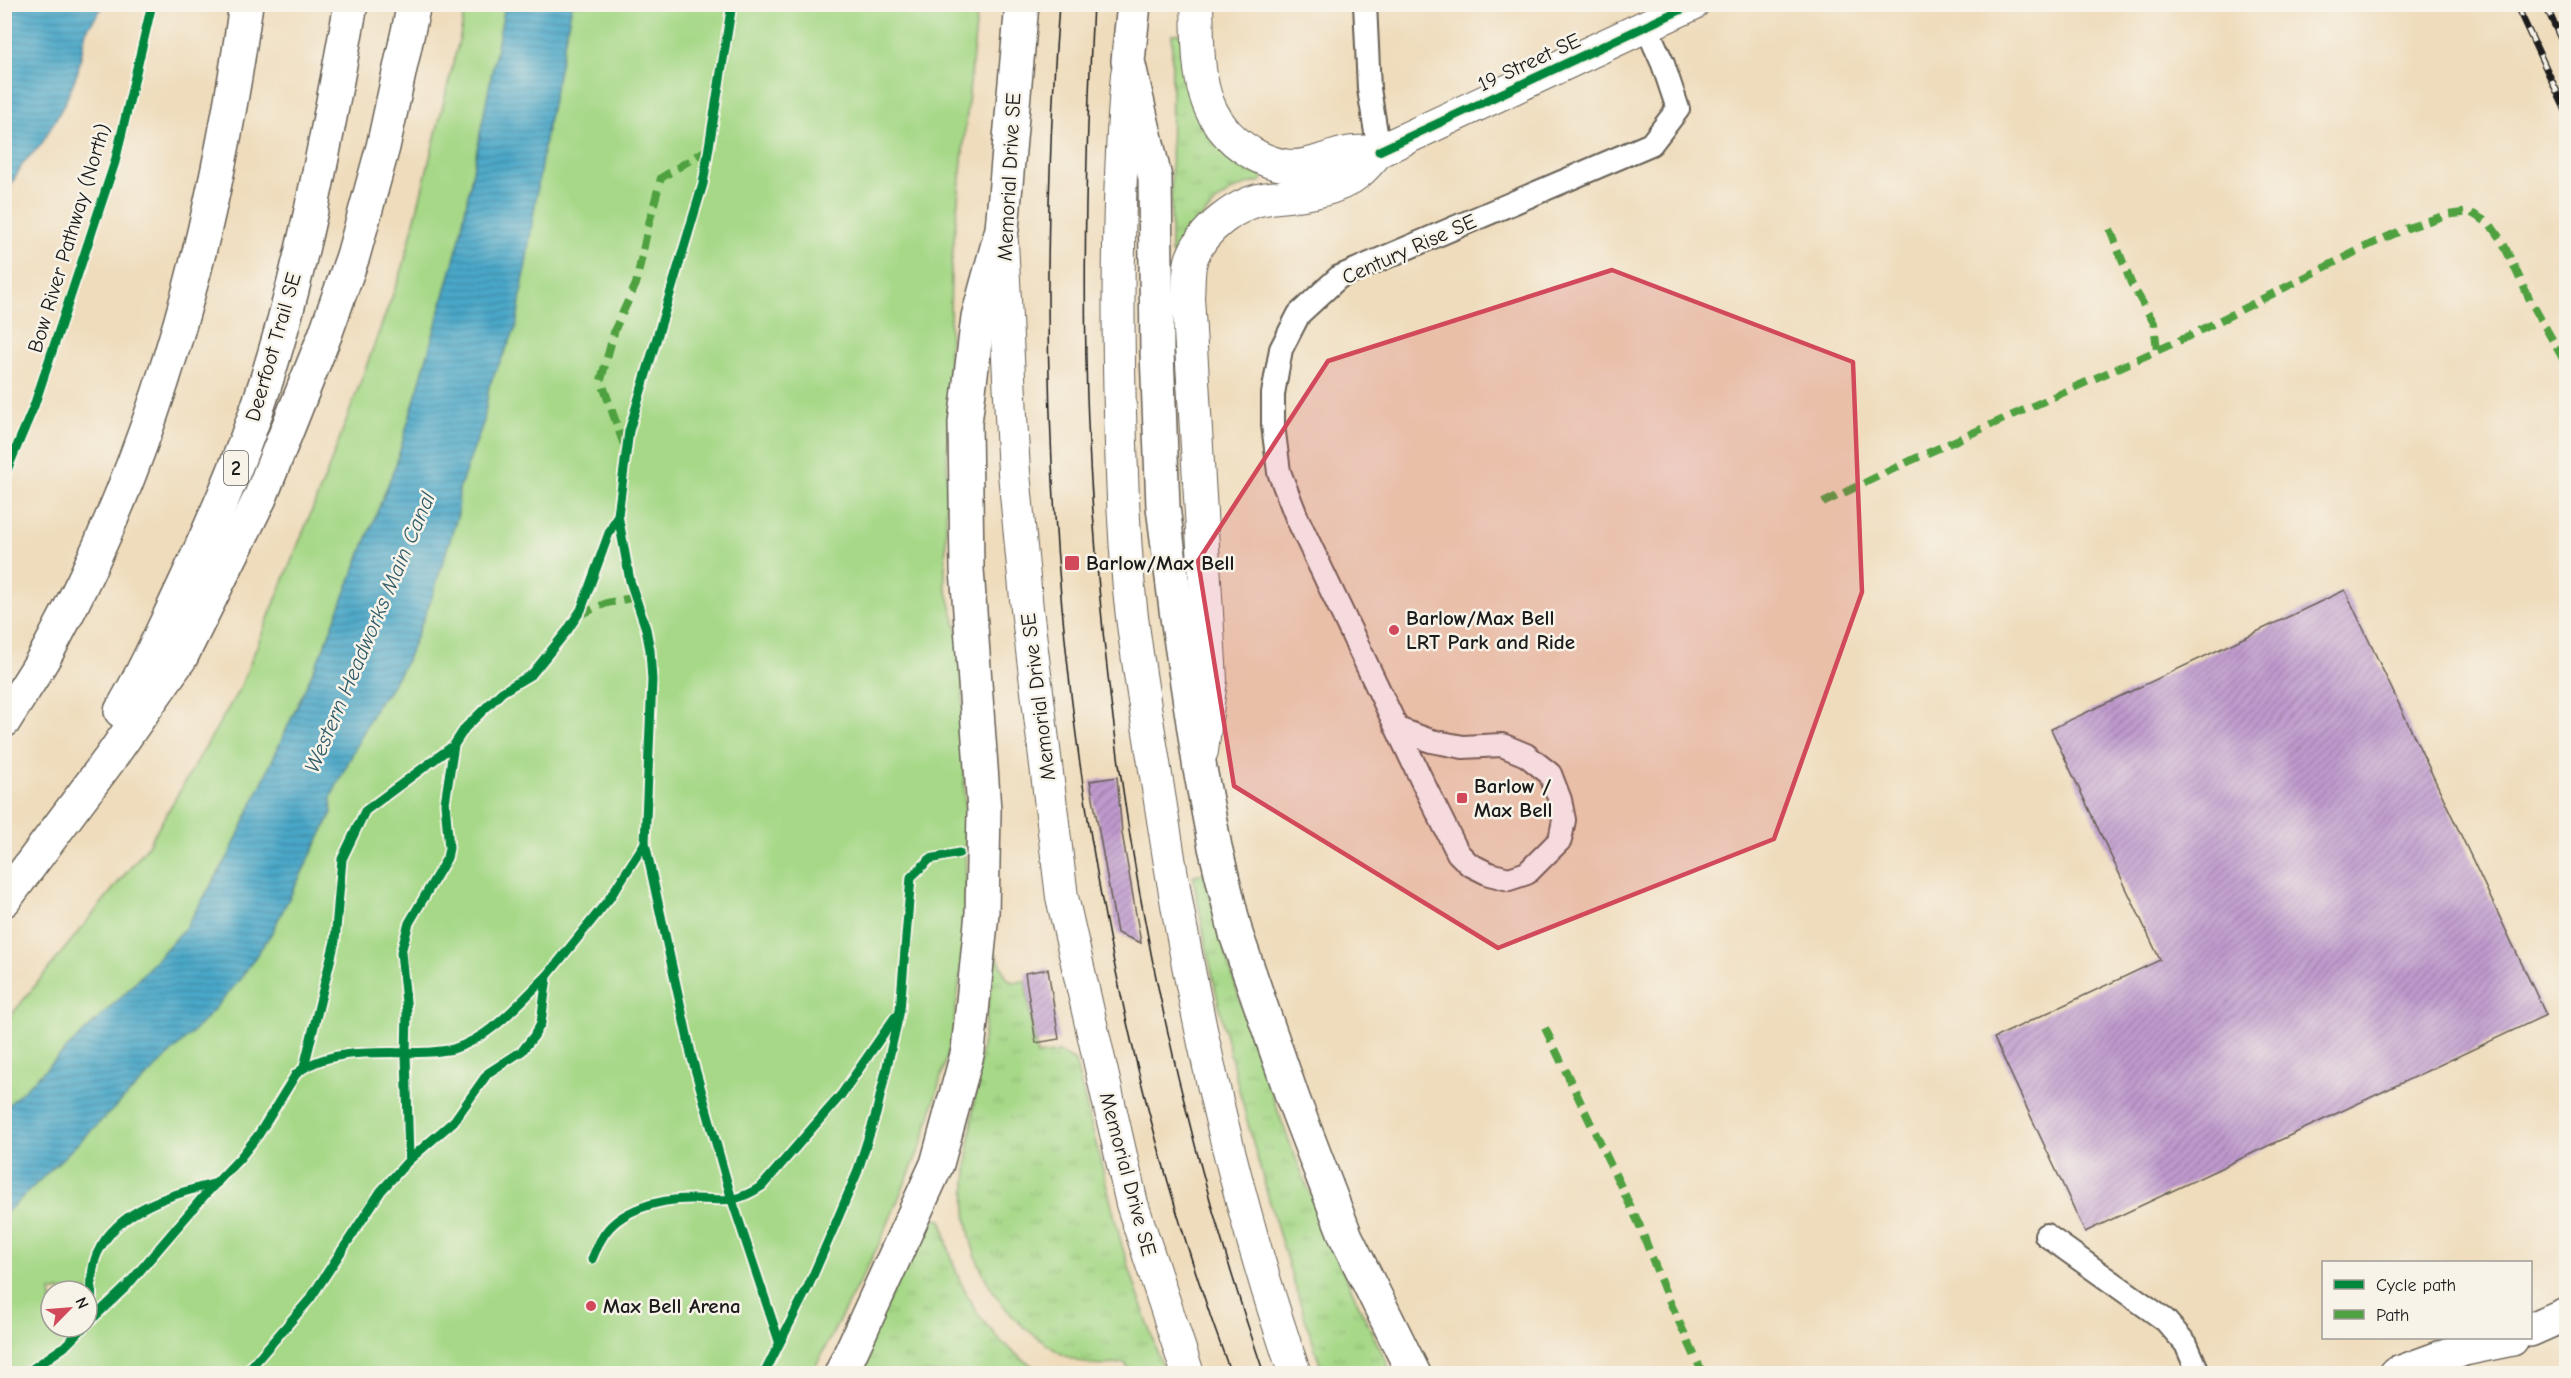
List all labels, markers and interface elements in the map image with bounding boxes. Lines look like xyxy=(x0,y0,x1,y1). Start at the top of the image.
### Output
street label: 19 Street SE xyxy=(1474,28,1584,96)
street label: Memorial Drive SE xyxy=(993,92,1025,262)
street label: Bow River Pathway (North) xyxy=(23,120,115,356)
street label: Century Rise SE xyxy=(1338,209,1480,289)
street label: Deerfoot Trail SE xyxy=(240,270,306,424)
road number: 2 xyxy=(224,451,248,485)
water label: Western Headworks Main Canal xyxy=(299,487,441,777)
place label: Barlow/Max Bell xyxy=(1086,551,1234,575)
marker: Barlow/Max Bell xyxy=(1063,554,1081,572)
place label: Barlow/Max Bell LRT Park and Ride xyxy=(1406,606,1575,654)
street label: Memorial Drive SE xyxy=(1016,612,1060,782)
marker: Barlow/Max Bell LRT Park and Ride xyxy=(1387,623,1401,637)
place label: Barlow / Max Bell xyxy=(1474,774,1552,822)
marker: Barlow / Max Bell xyxy=(1455,791,1469,805)
street label: Memorial Drive SE xyxy=(1095,1089,1161,1259)
legend xyxy=(2322,1261,2532,1339)
text: Cycle path xyxy=(2376,1275,2456,1296)
north arrow xyxy=(39,1279,99,1339)
place label: Max Bell Arena xyxy=(603,1294,741,1318)
text: N xyxy=(71,1295,92,1312)
marker: Max Bell Arena xyxy=(584,1299,598,1313)
text: Path xyxy=(2376,1305,2409,1326)

